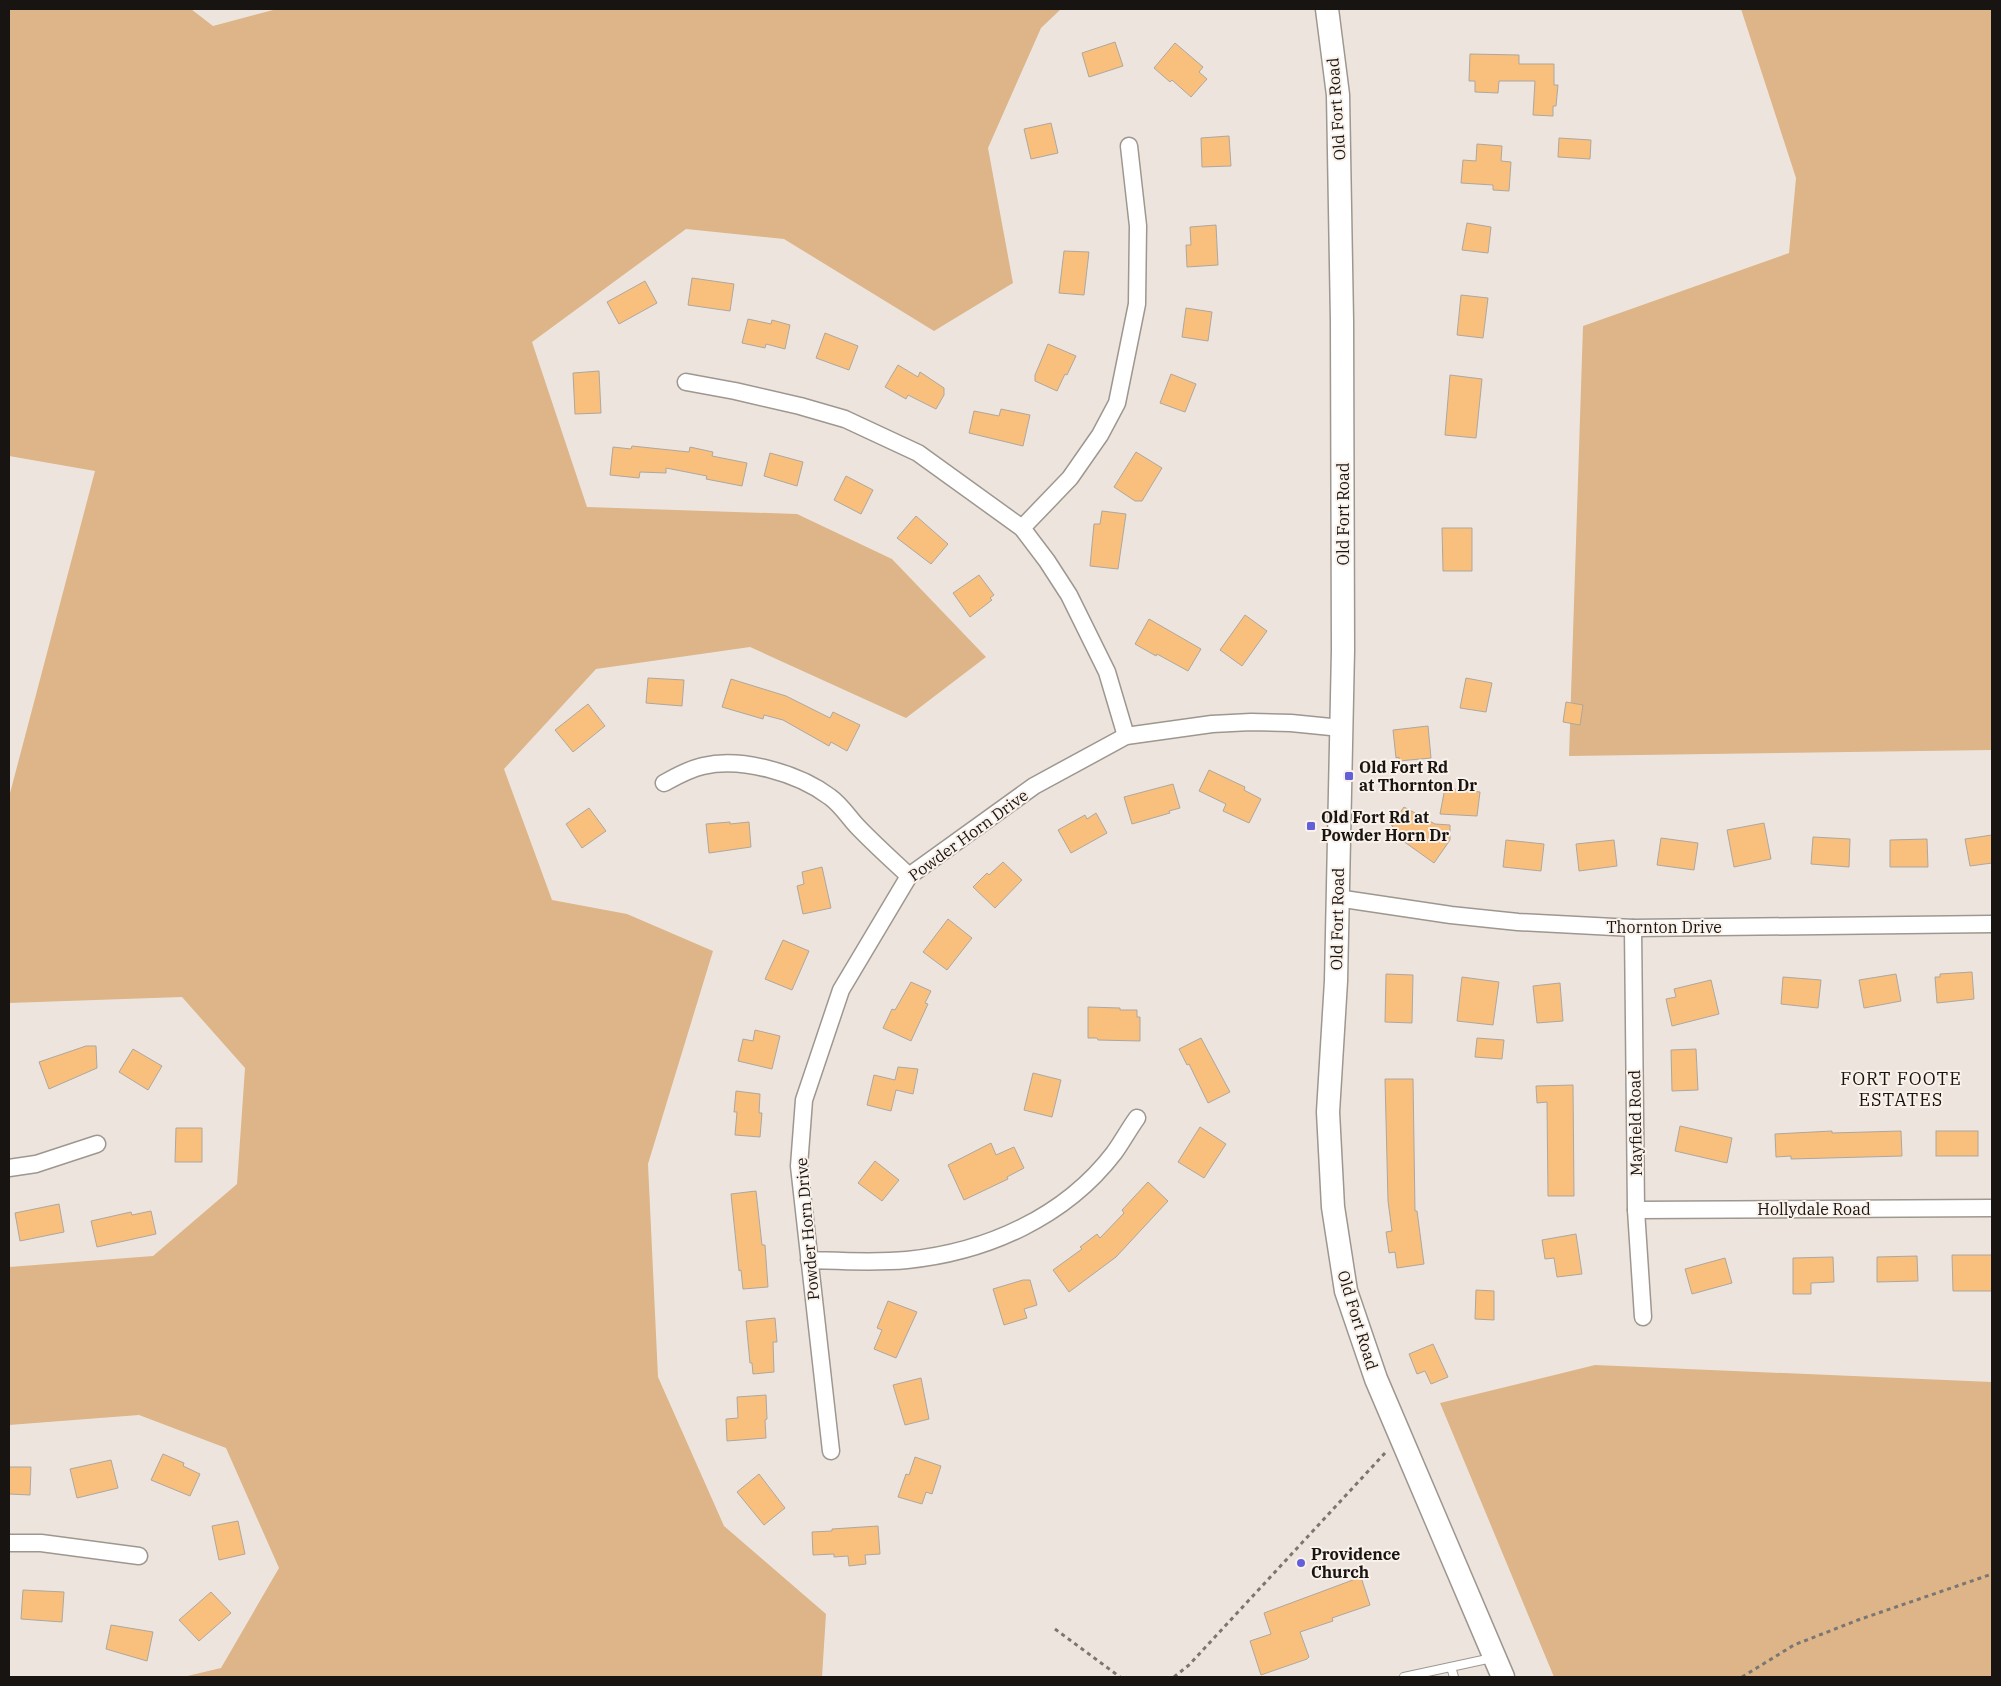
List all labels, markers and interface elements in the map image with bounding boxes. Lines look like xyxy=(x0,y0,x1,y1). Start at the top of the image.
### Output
street label: Old Fort Road xyxy=(1322,57,1350,161)
street label: Old Fort Road xyxy=(1333,462,1353,565)
place label: Old Fort Rd at Thornton Dr xyxy=(1359,757,1477,795)
marker: Old Fort Rd at Thornton Dr xyxy=(1343,770,1355,782)
street label: Powder Horn Drive xyxy=(904,785,1032,885)
place label: Old Fort Rd at Powder Horn Dr xyxy=(1321,807,1449,845)
marker: Old Fort Rd at Powder Horn Dr xyxy=(1305,820,1317,832)
street label: Old Fort Road xyxy=(1326,867,1348,971)
street label: Thornton Drive xyxy=(1606,917,1722,937)
district label: FORT FOOTE ESTATES xyxy=(1840,1067,1962,1111)
street label: Mayfield Road xyxy=(1624,1069,1646,1176)
street label: Powder Horn Drive xyxy=(791,1157,823,1301)
street label: Hollydale Road xyxy=(1757,1199,1871,1219)
street label: Old Fort Road xyxy=(1333,1268,1383,1372)
place label: Providence Church xyxy=(1311,1544,1400,1582)
marker: Providence Church xyxy=(1295,1557,1307,1569)

